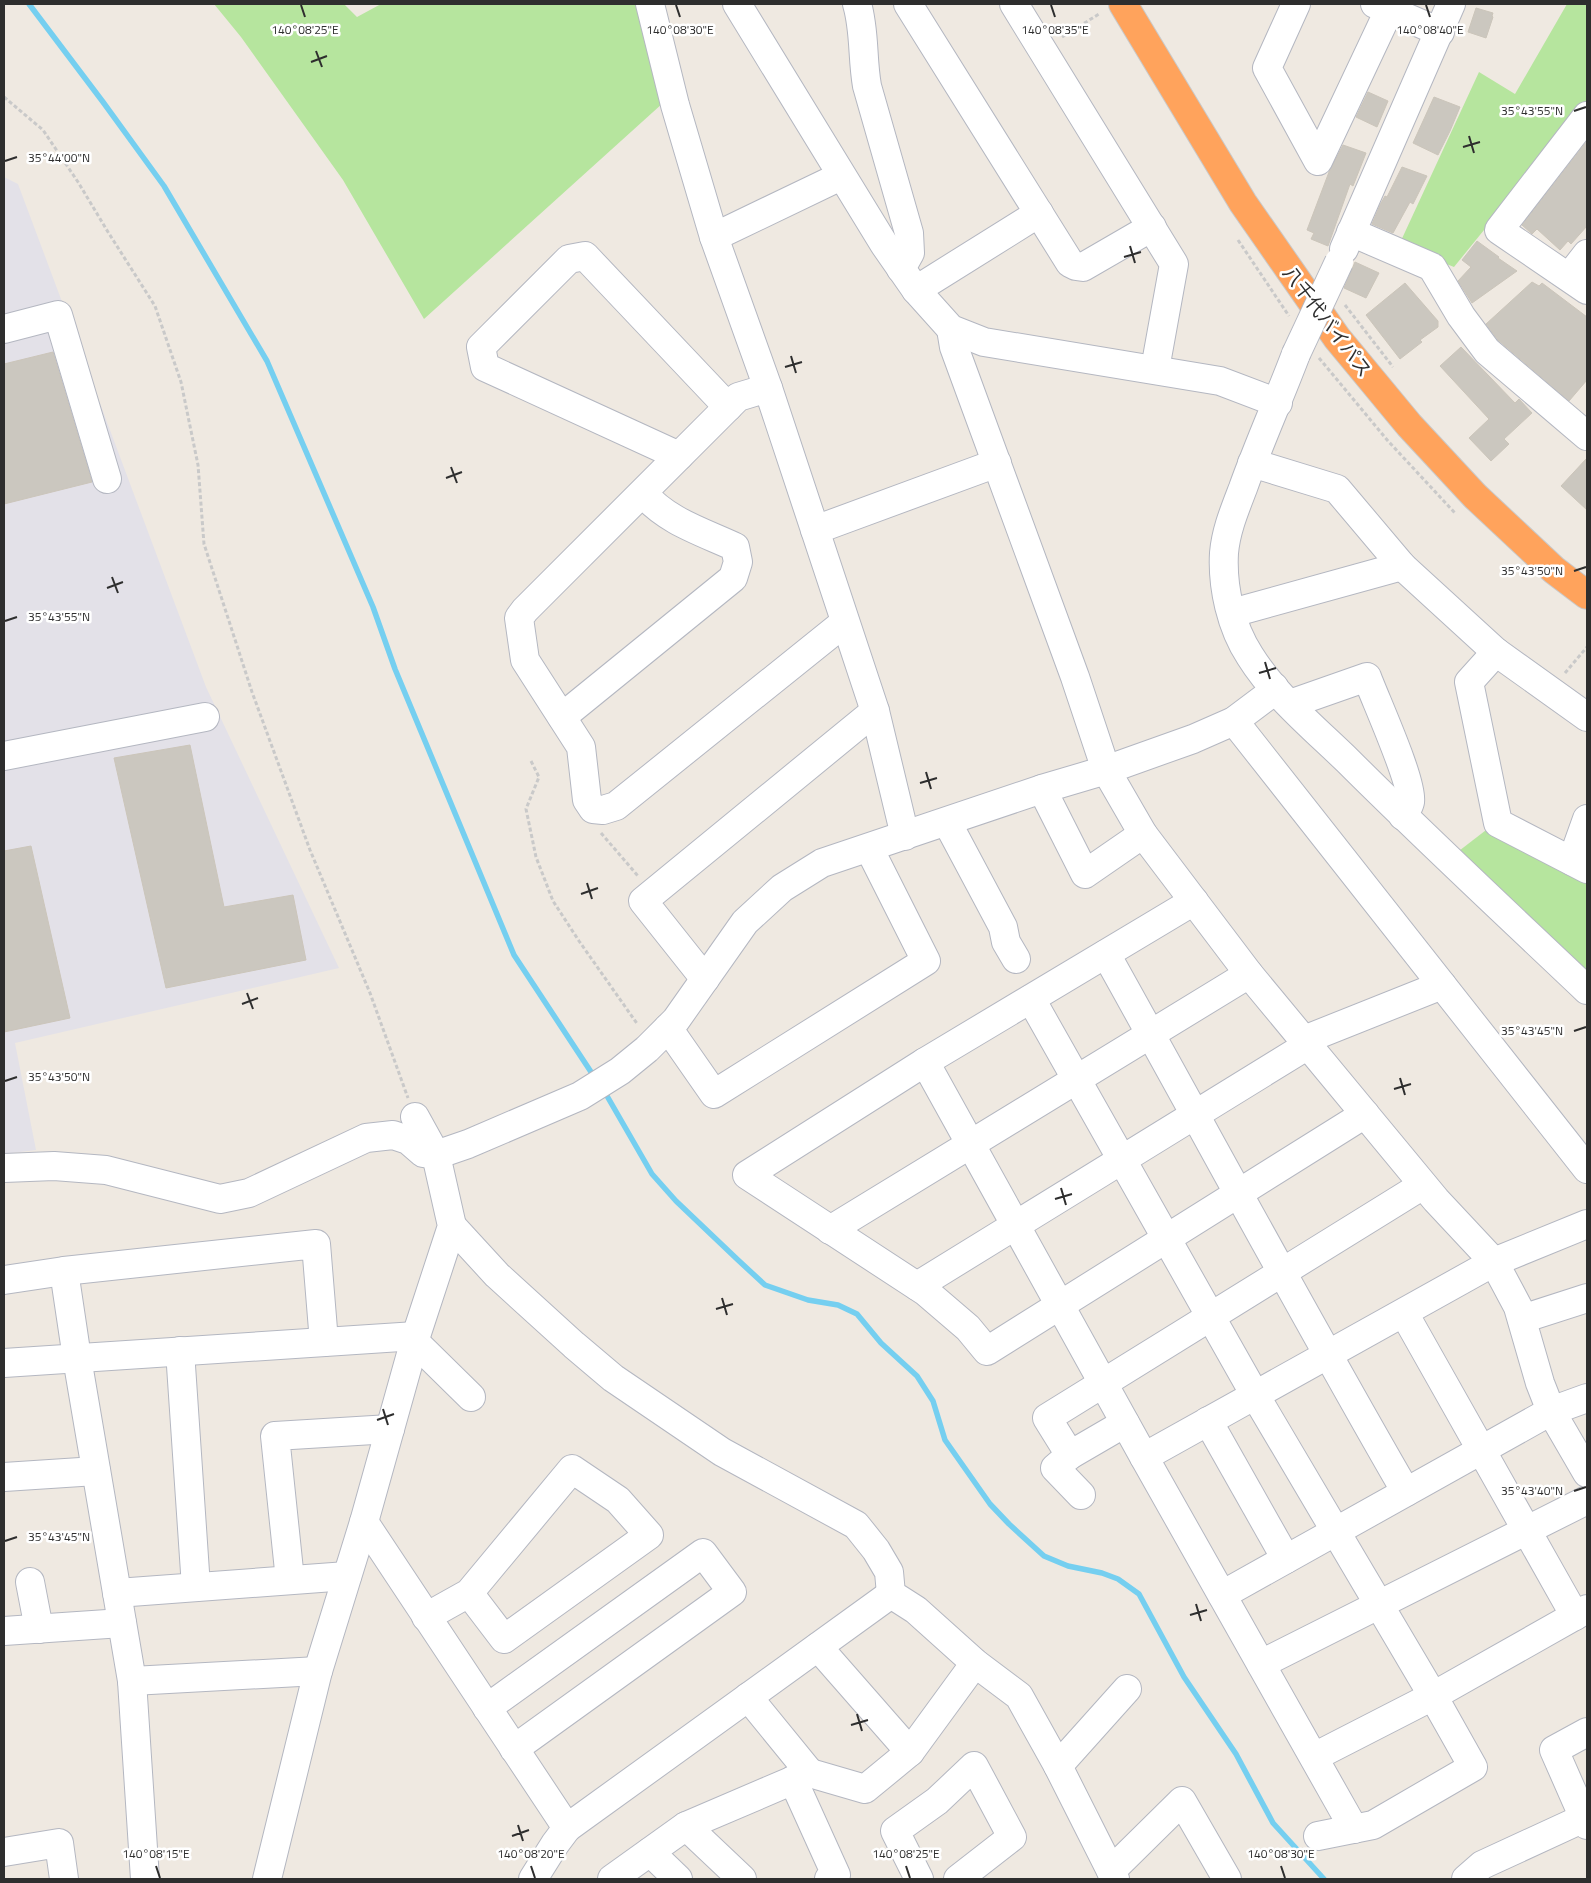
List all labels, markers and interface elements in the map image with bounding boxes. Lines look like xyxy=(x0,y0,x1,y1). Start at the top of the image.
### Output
text: 140°08'25"E xyxy=(271,20,339,39)
text: 140°08'30"E xyxy=(646,20,714,39)
text: 140°08'35"E xyxy=(1021,20,1089,39)
text: 140°08'40"E xyxy=(1396,20,1464,39)
text: 35°43'55"N xyxy=(1501,101,1563,120)
text: 35°44'00"N xyxy=(28,148,90,167)
street label: 八千代バイパス xyxy=(1277,259,1379,383)
text: 35°43'50"N xyxy=(1501,561,1563,580)
text: 35°43'55"N xyxy=(28,607,90,626)
text: 35°43'45"N xyxy=(1501,1021,1563,1040)
text: 35°43'50"N xyxy=(28,1067,90,1086)
text: 35°43'40"N xyxy=(1501,1481,1563,1500)
text: 35°43'45"N xyxy=(28,1527,90,1546)
text: 140°08'15"E xyxy=(122,1844,190,1863)
text: 140°08'20"E xyxy=(497,1844,565,1863)
text: 140°08'25"E xyxy=(872,1844,940,1863)
text: 140°08'30"E xyxy=(1247,1844,1315,1863)

